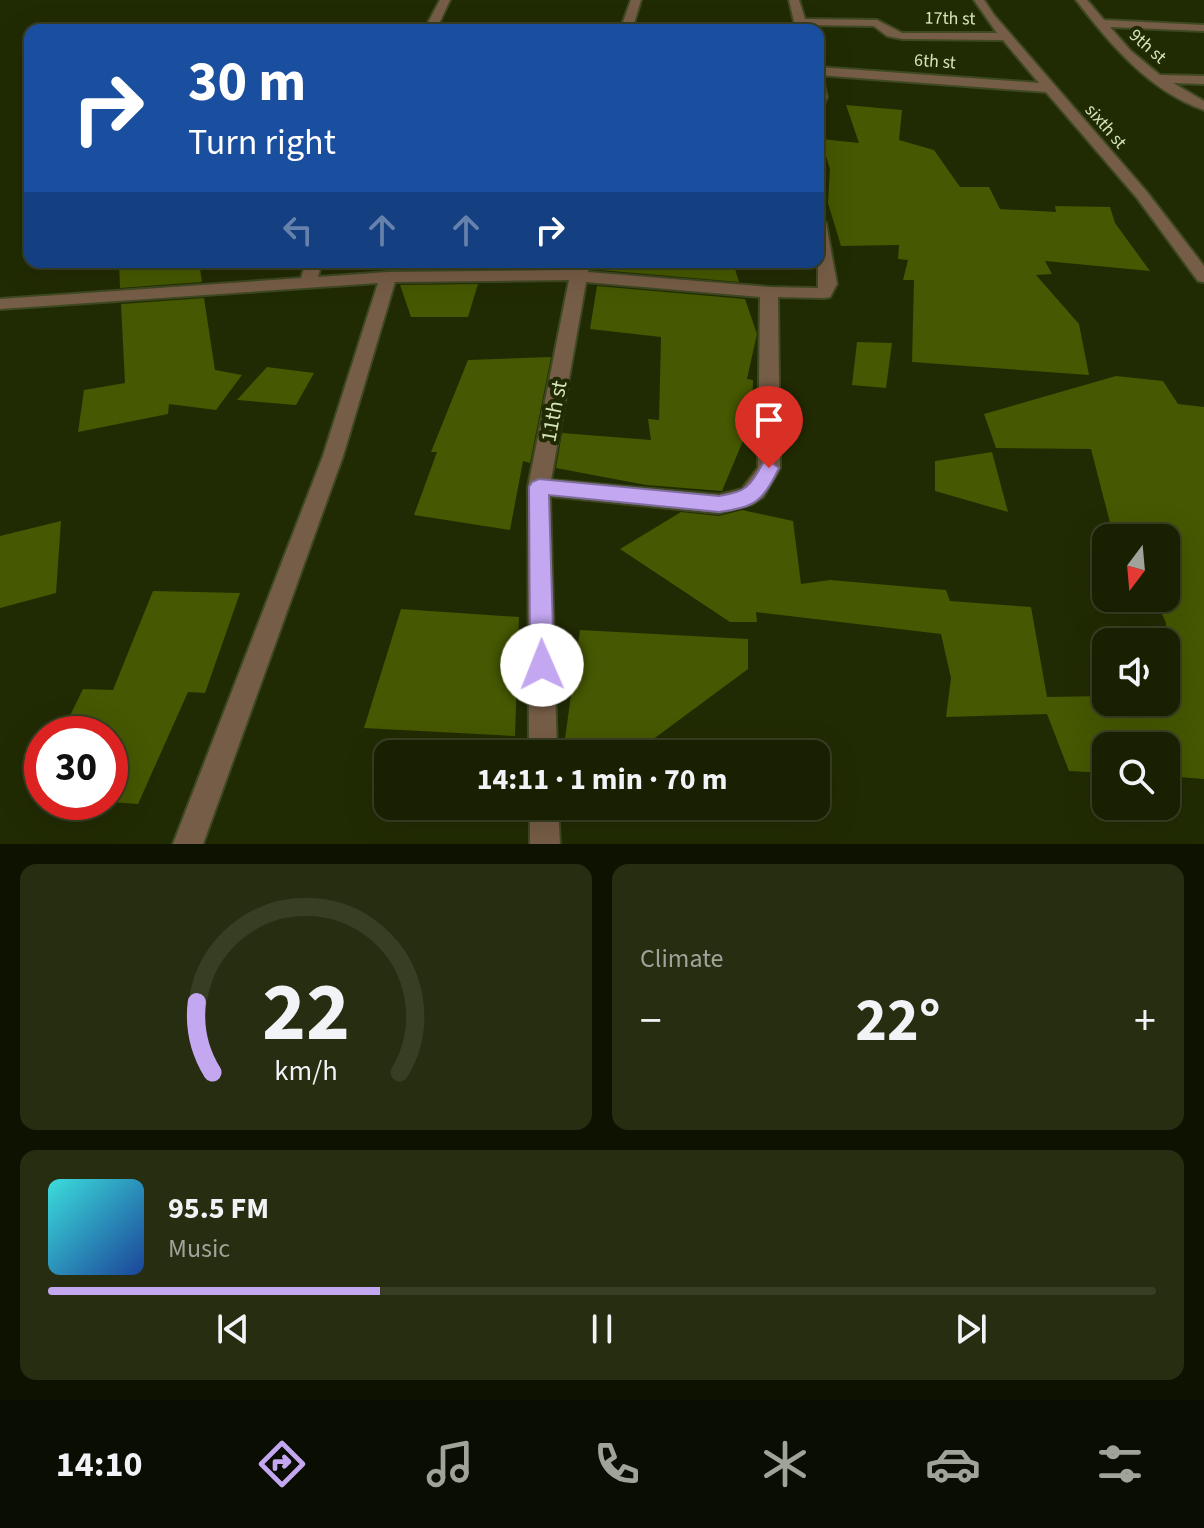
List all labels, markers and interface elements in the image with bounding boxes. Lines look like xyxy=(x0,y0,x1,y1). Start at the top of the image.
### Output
street label: 17th st xyxy=(924,6,976,31)
street label: 9th st xyxy=(1124,23,1172,69)
text: 30 m xyxy=(188,43,306,122)
street label: 6th st xyxy=(913,48,957,75)
icon: right xyxy=(56,56,160,160)
street label: sixth st xyxy=(1079,98,1132,154)
text: Turn right xyxy=(188,117,336,168)
icon: left xyxy=(276,208,320,252)
icon: ahead xyxy=(360,208,404,252)
icon: ahead xyxy=(444,208,488,252)
icon: right xyxy=(528,208,572,252)
street label: 11th st xyxy=(532,377,576,445)
pin xyxy=(735,386,803,468)
icon: arrive xyxy=(747,398,791,442)
north arrow xyxy=(1092,524,1180,612)
map controls xyxy=(1092,524,1180,820)
position arrow xyxy=(500,623,584,707)
button: sound xyxy=(1092,628,1180,716)
speed limit sign: 30 xyxy=(24,716,128,820)
button: search xyxy=(1092,732,1180,820)
text: 14:11 · 1 min · 70 m xyxy=(477,758,727,801)
text: Climate xyxy=(640,940,724,977)
text: 22 xyxy=(262,954,350,1072)
text: 22° xyxy=(855,979,941,1064)
text: − xyxy=(640,990,662,1053)
text: + xyxy=(1134,990,1156,1053)
text: km/h xyxy=(274,1051,338,1091)
text: 95.5 FM xyxy=(168,1187,269,1230)
text: Music xyxy=(168,1230,230,1267)
icon: previous xyxy=(211,1307,255,1351)
icon: pause xyxy=(580,1307,624,1351)
icon: next xyxy=(949,1307,993,1351)
icon: directions xyxy=(254,1436,310,1492)
icon: music xyxy=(422,1436,478,1492)
icon: phone xyxy=(589,1436,645,1492)
icon: climate xyxy=(757,1436,813,1492)
icon: car xyxy=(925,1436,981,1492)
icon: filters xyxy=(1092,1436,1148,1492)
text: 14:10 xyxy=(56,1439,143,1490)

